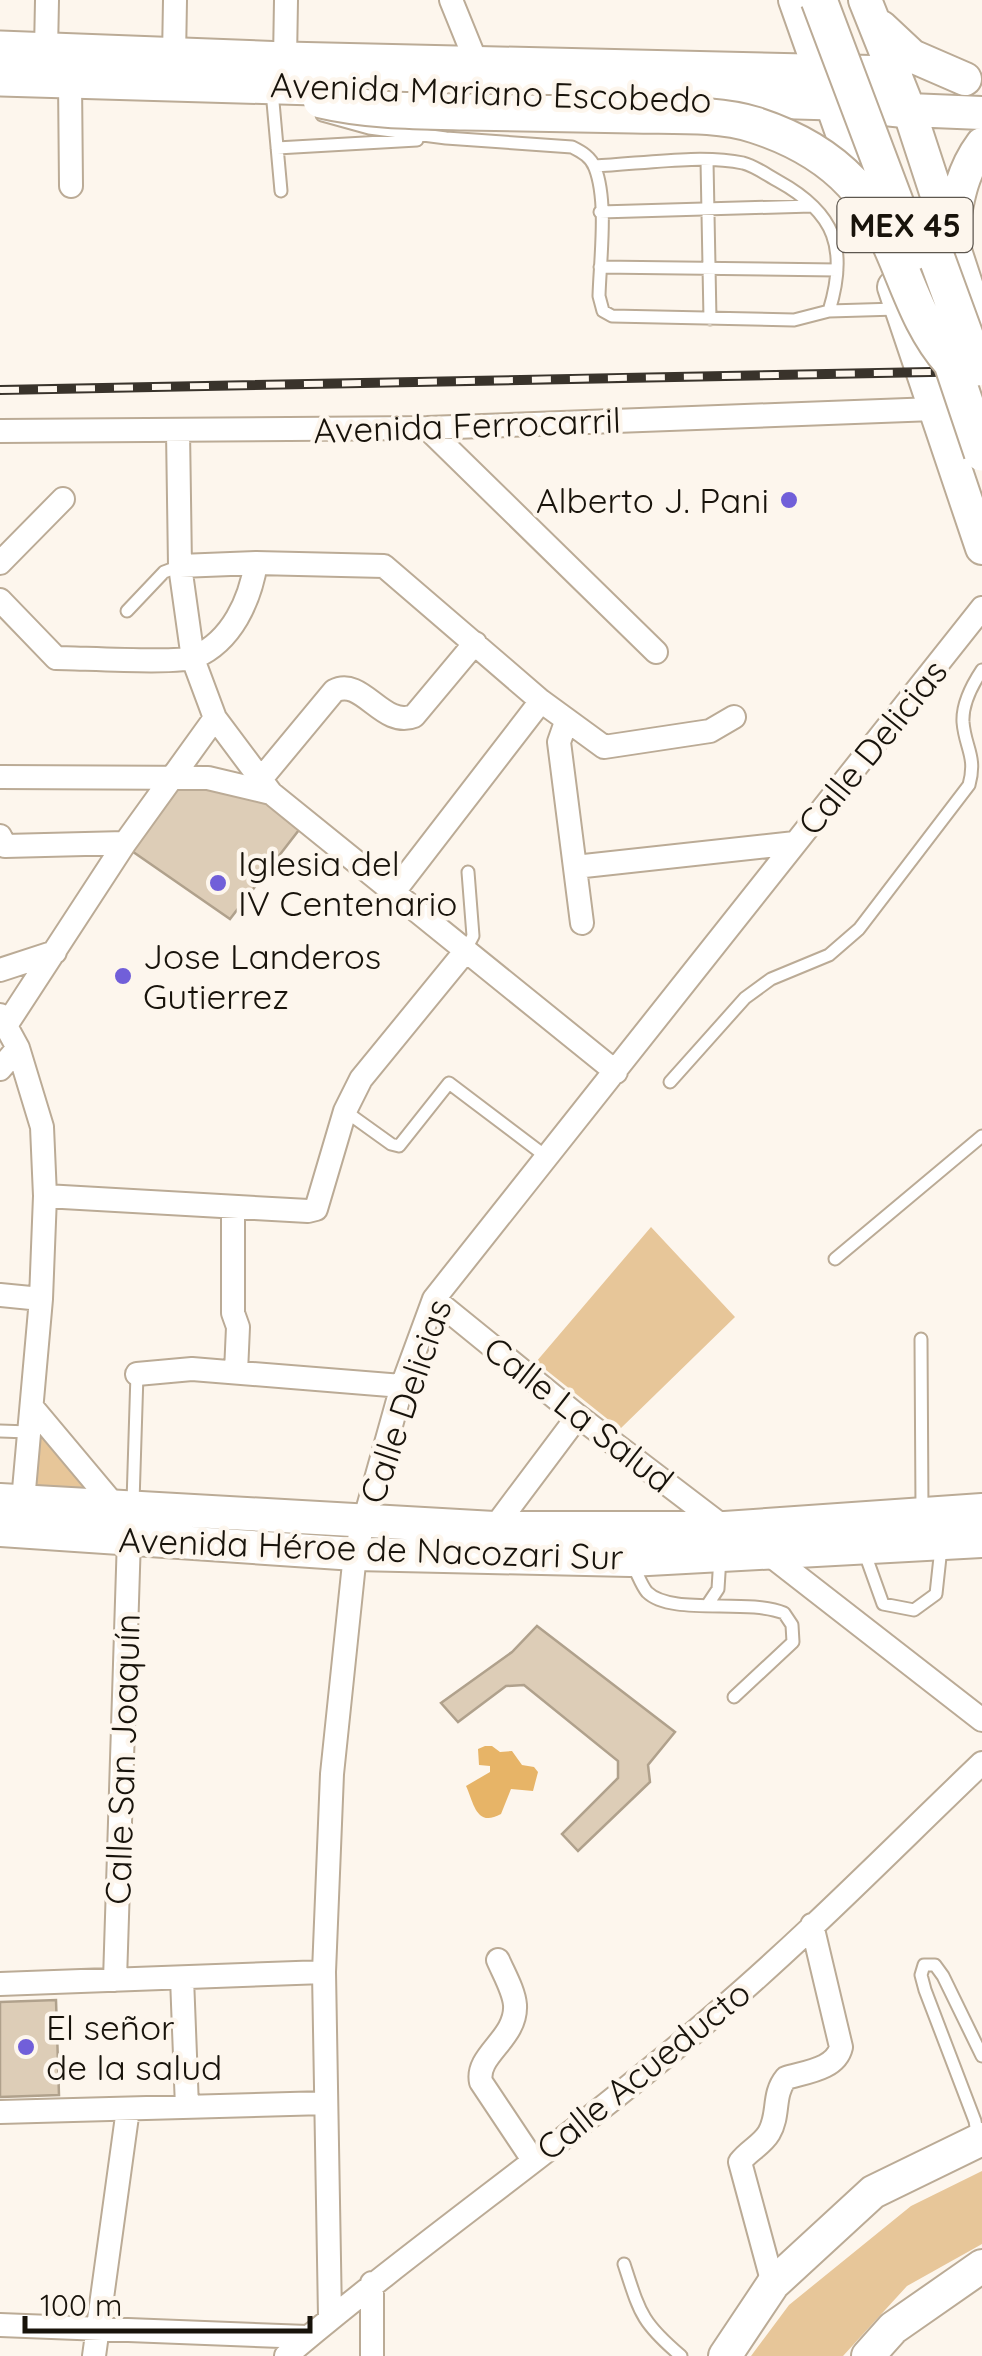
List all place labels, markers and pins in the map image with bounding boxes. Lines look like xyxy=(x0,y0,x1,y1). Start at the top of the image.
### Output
place label: Alberto J. Pani xyxy=(536,478,769,522)
marker: Alberto J. Pani xyxy=(778,489,800,511)
place label: Iglesia del IV Centenario xyxy=(238,841,457,925)
marker: Iglesia del IV Centenario xyxy=(207,872,229,894)
place label: Jose Landeros Gutierrez xyxy=(143,934,381,1018)
marker: Jose Landeros Gutierrez xyxy=(112,965,134,987)
place label: El señor de la salud xyxy=(46,2005,222,2089)
marker: El señor de la salud xyxy=(15,2036,37,2058)

